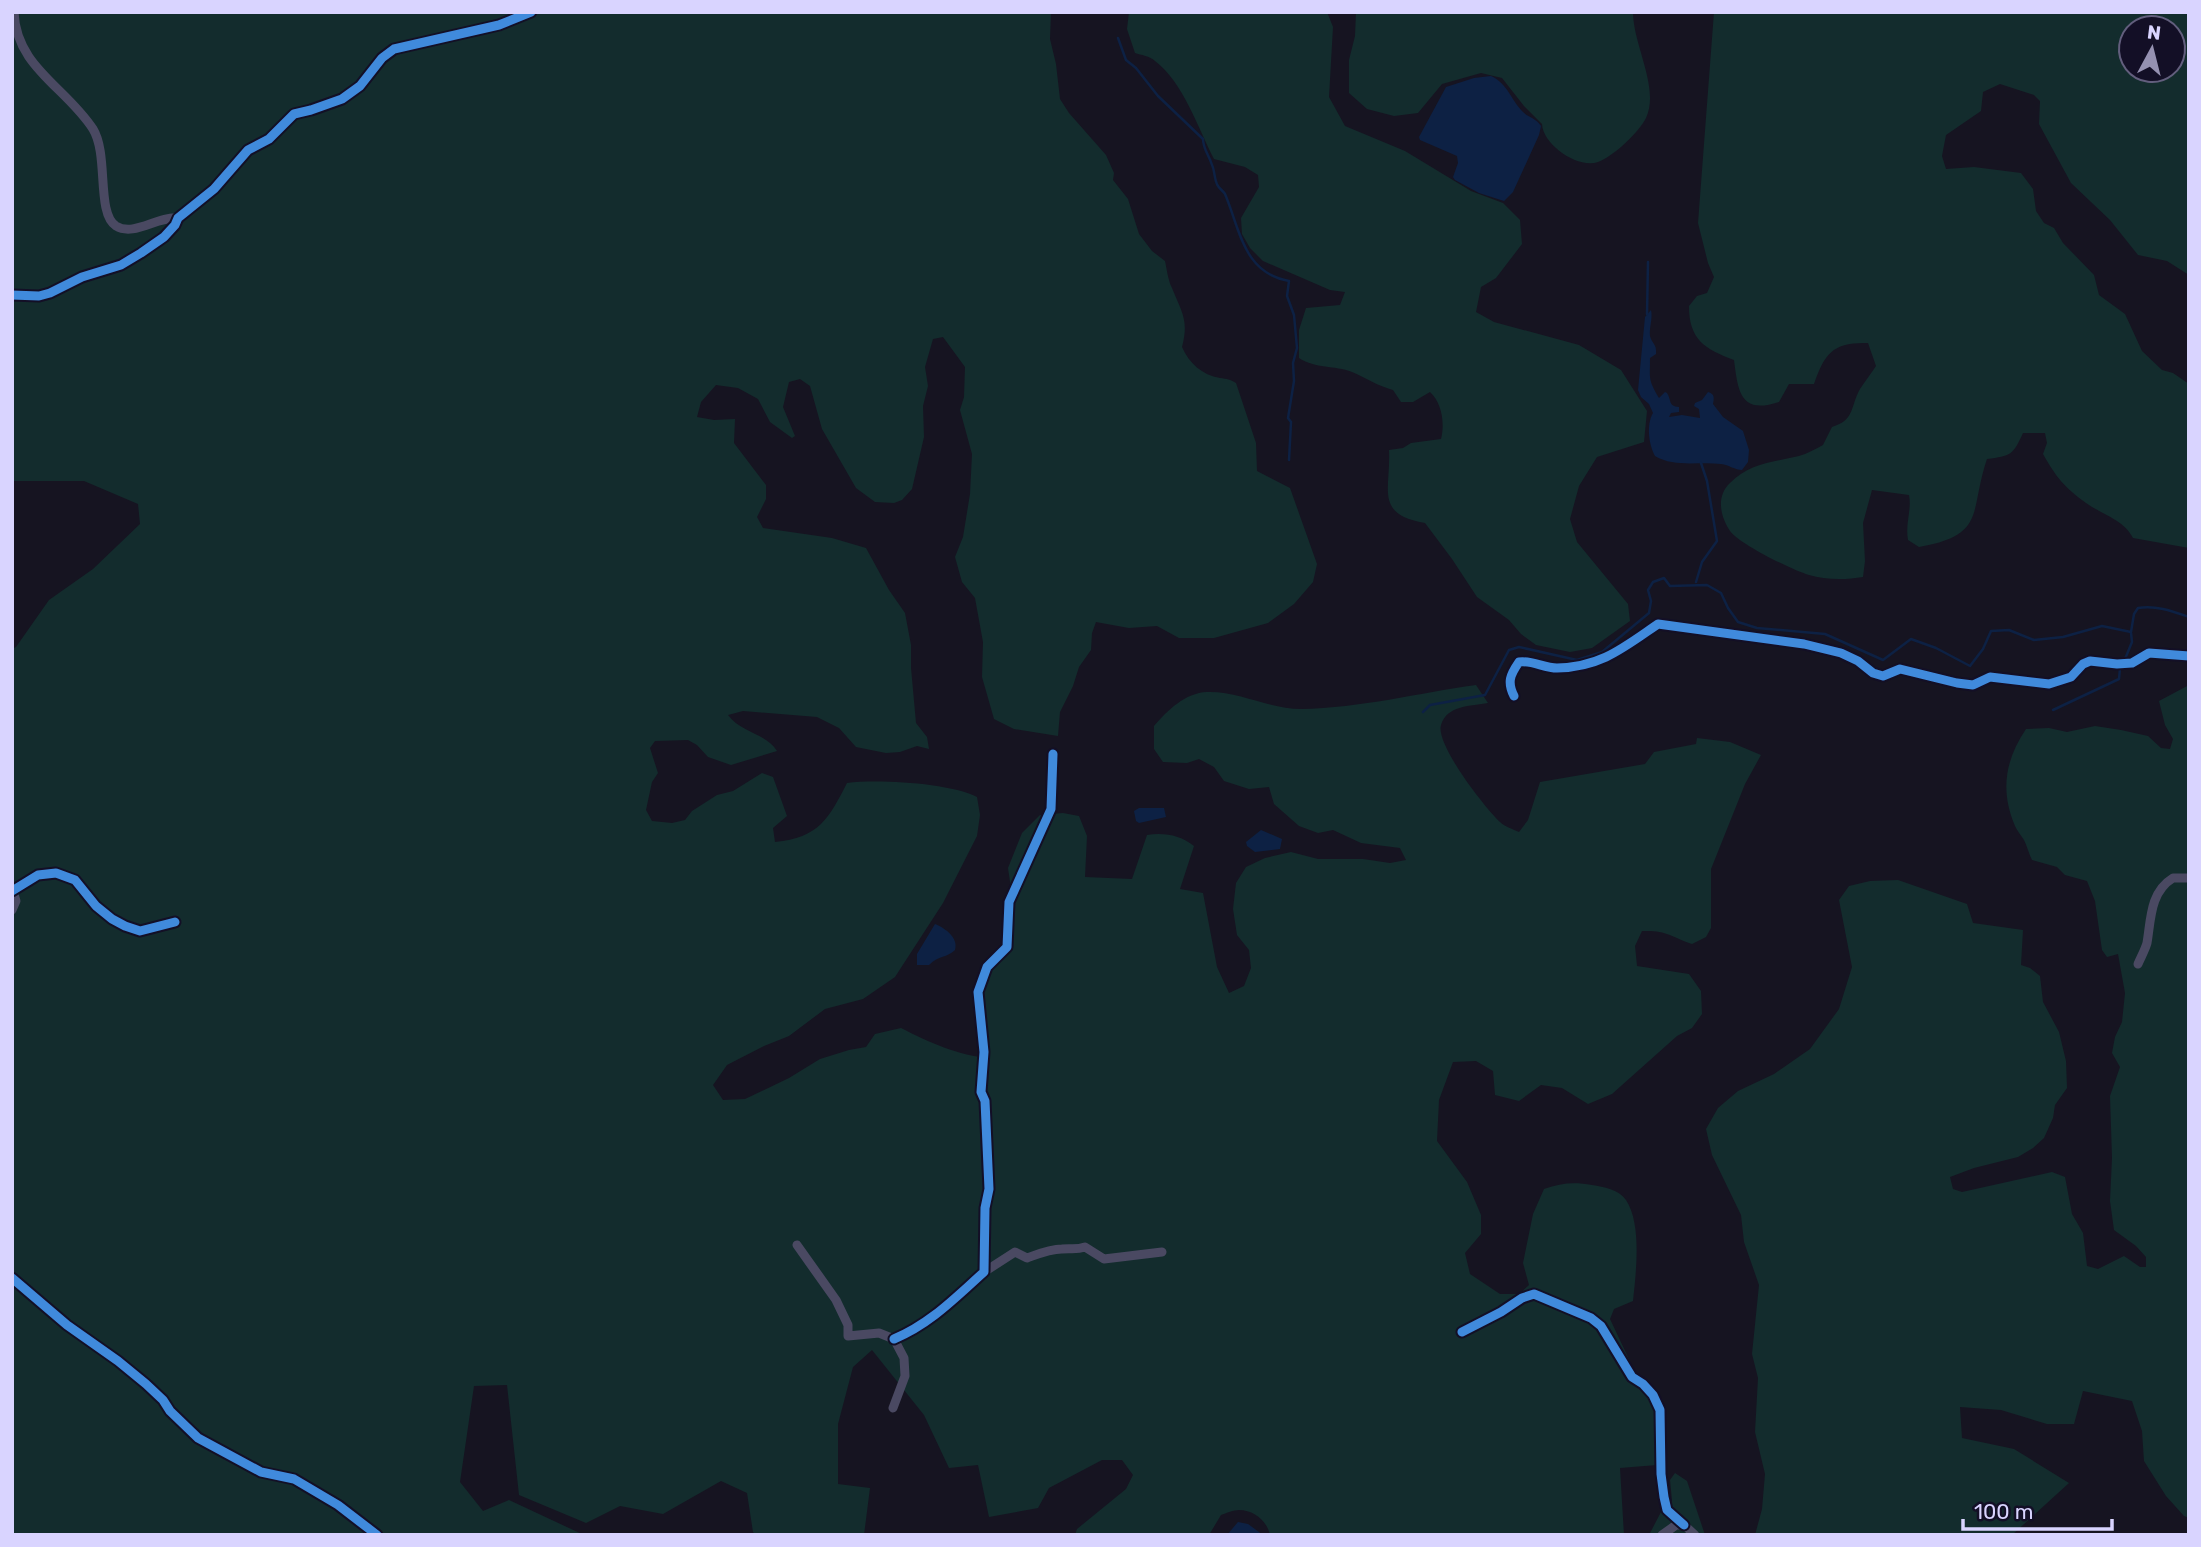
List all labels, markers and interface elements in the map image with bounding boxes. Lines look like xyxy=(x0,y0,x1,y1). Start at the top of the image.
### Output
north arrow xyxy=(2117,14,2187,84)
text: N xyxy=(2146,20,2162,45)
scale bar xyxy=(1963,1488,2112,1532)
text: 100 m xyxy=(1974,1499,2033,1524)

